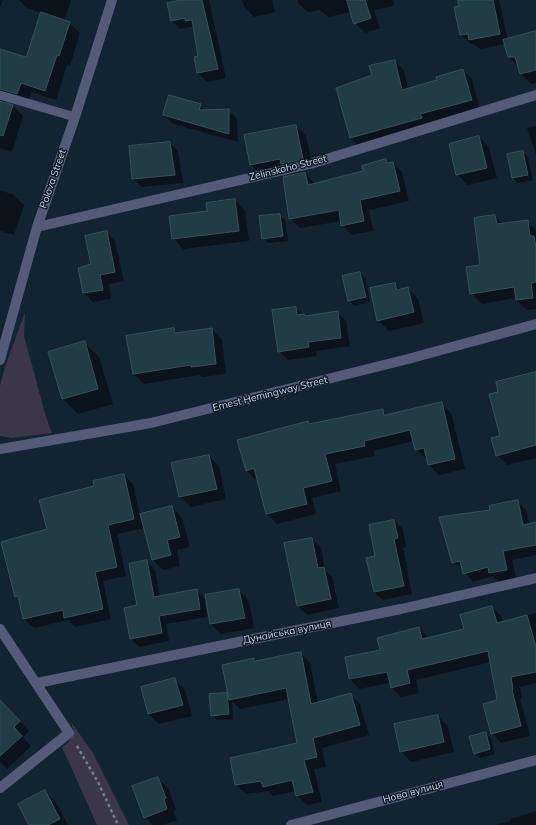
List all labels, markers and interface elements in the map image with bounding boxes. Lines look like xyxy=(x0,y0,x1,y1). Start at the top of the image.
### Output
street label: Polova Street xyxy=(37,148,69,210)
street label: Zelinskoho Street xyxy=(248,153,328,183)
street label: Ernest Hemingway Street xyxy=(211,374,329,414)
street label: Дунайська вулиця xyxy=(242,618,332,646)
street label: Нова вулиця xyxy=(382,778,444,806)

